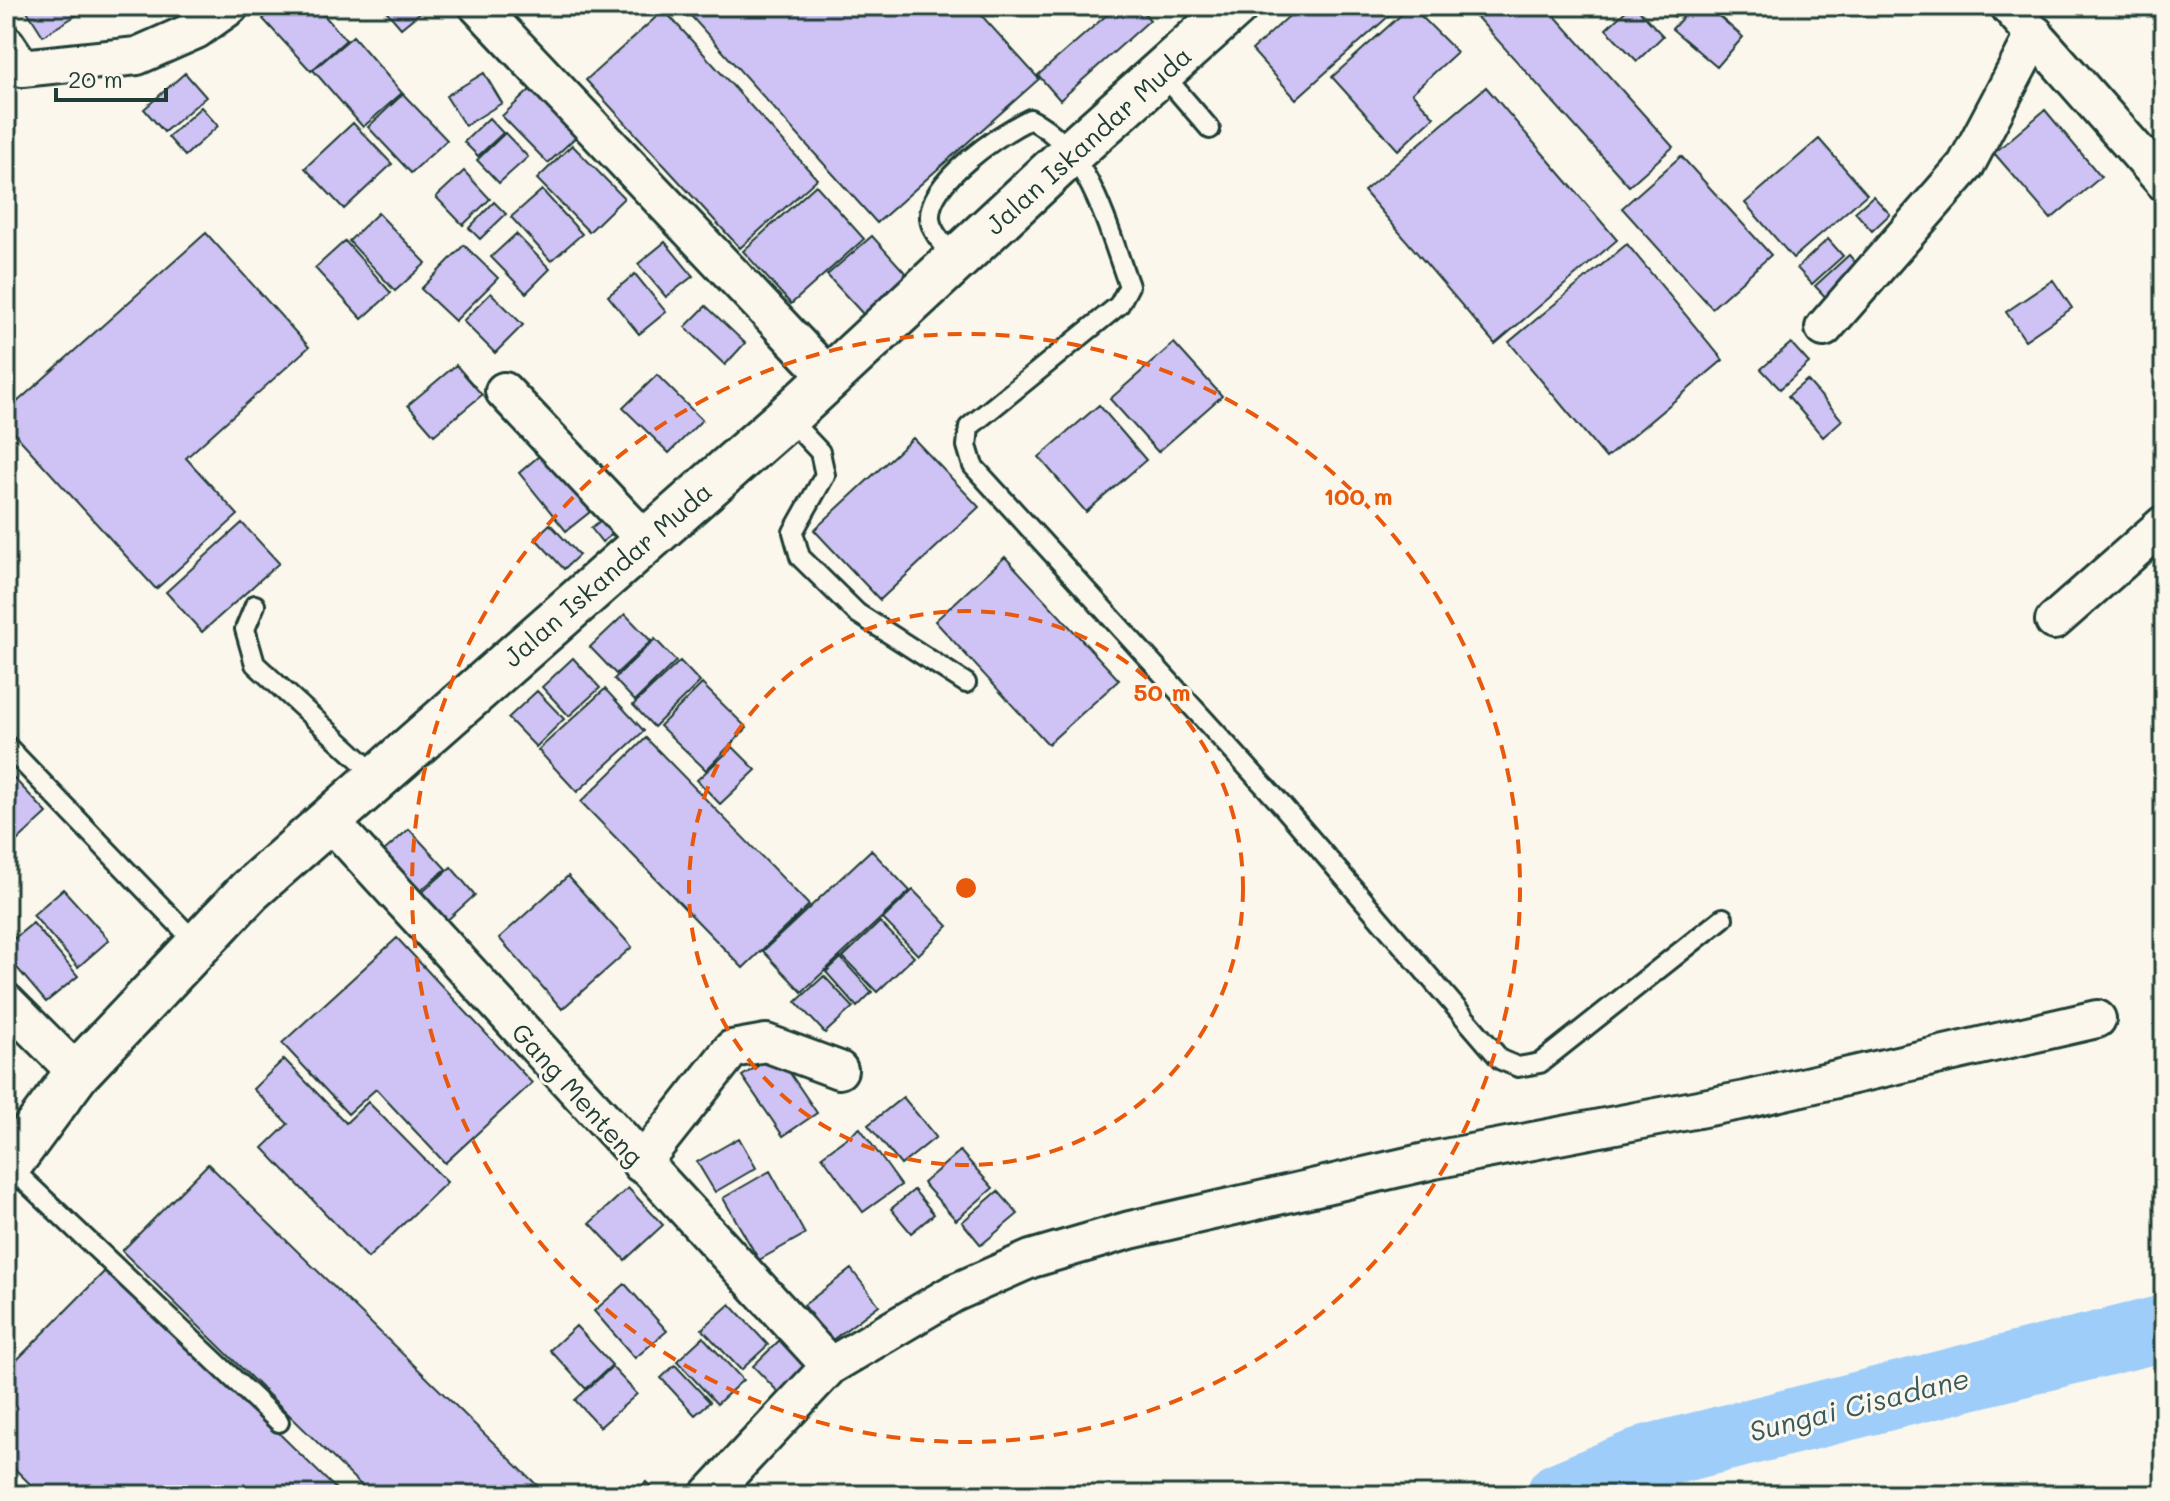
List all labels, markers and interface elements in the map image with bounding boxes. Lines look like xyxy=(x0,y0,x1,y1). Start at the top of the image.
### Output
street label: Jalan Iskandar Muda xyxy=(978,38,1198,242)
scale bar xyxy=(56,52,166,102)
text: 20 m xyxy=(68,63,123,94)
street label: Jalan Iskandar Muda xyxy=(495,474,719,674)
text: 100 m xyxy=(1323,480,1393,511)
text: 50 m xyxy=(1133,676,1191,707)
centre of rings xyxy=(952,874,980,902)
street label: Gang Menteng xyxy=(505,1015,651,1173)
water label: Sungai Cisadane xyxy=(1745,1359,1973,1449)

